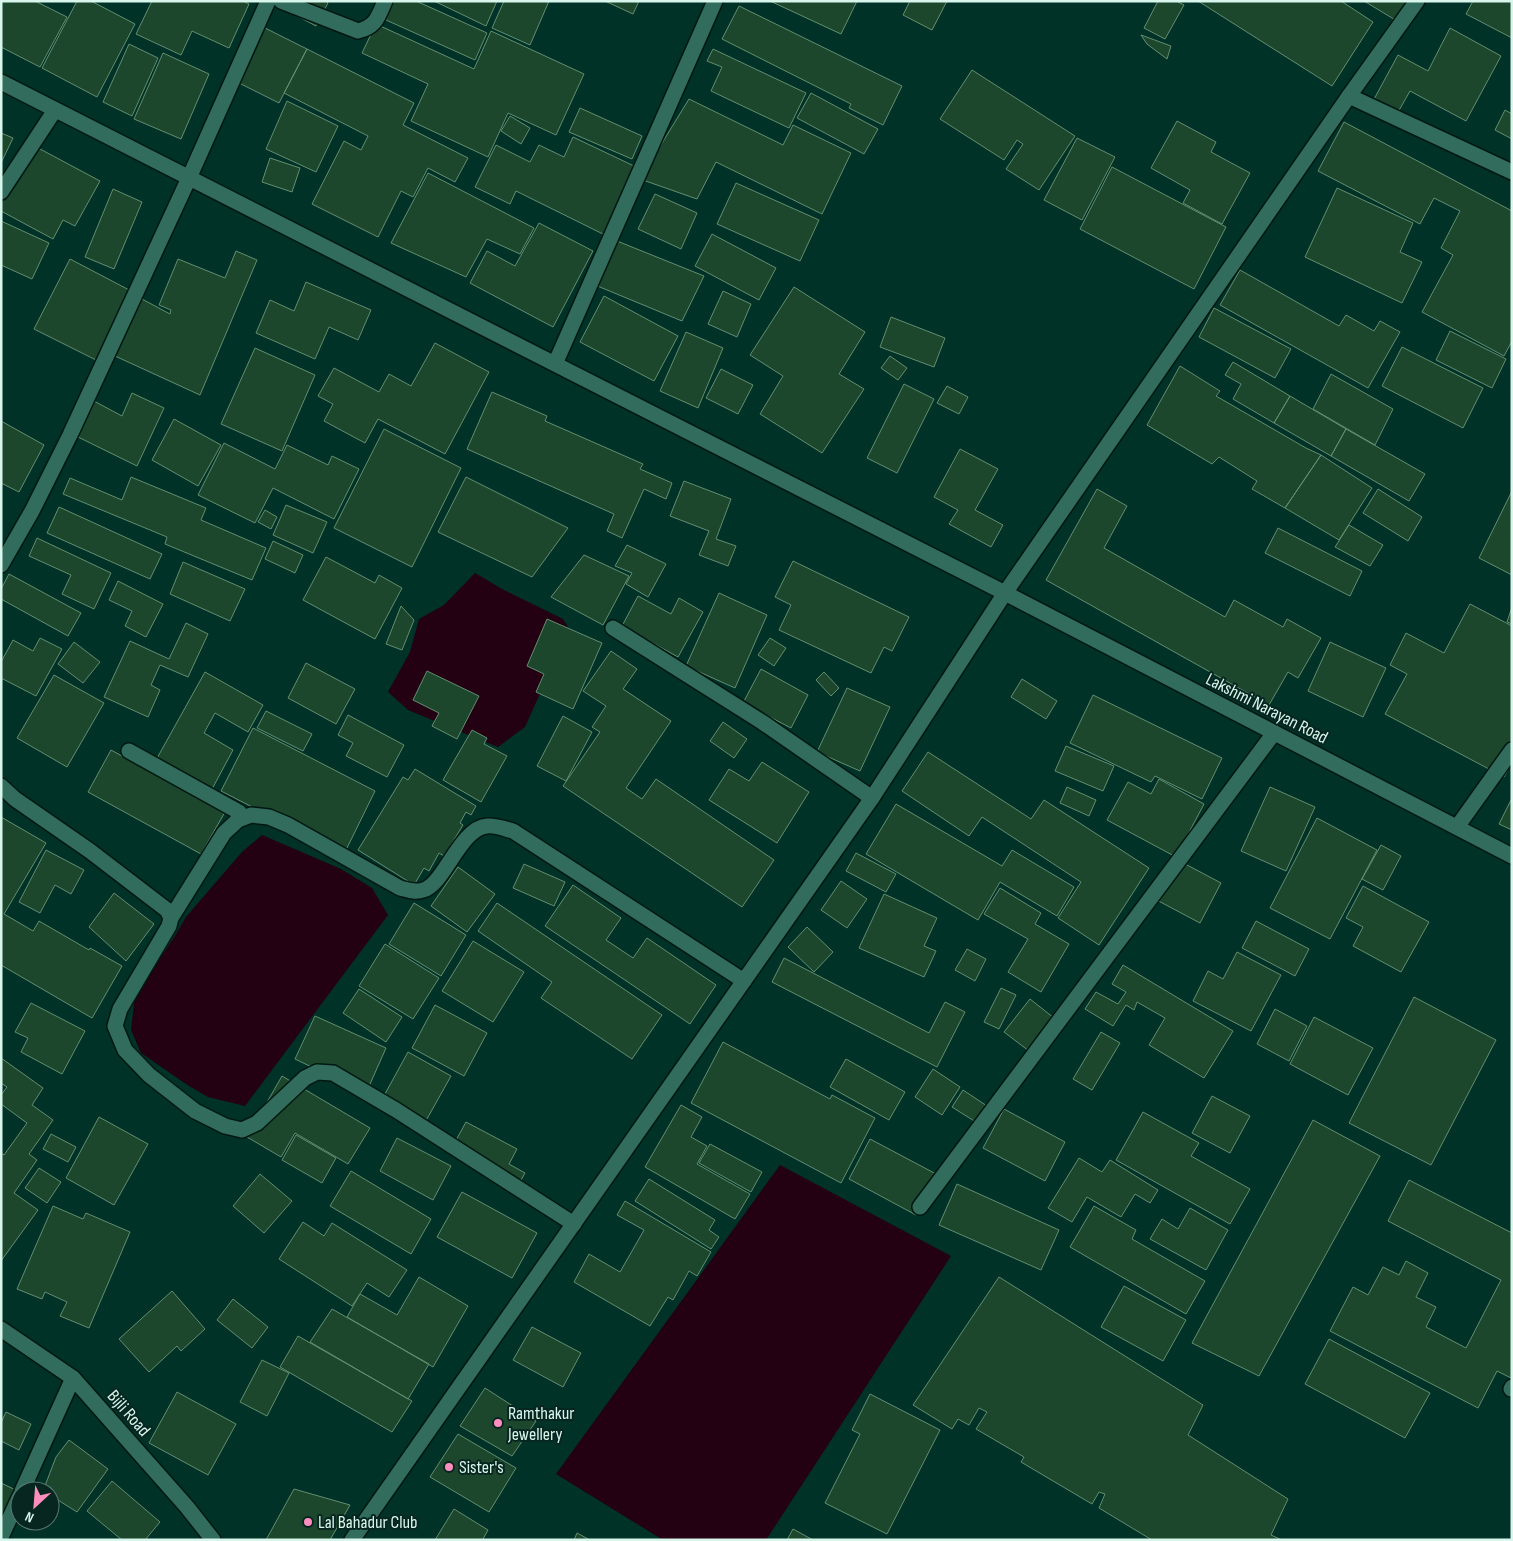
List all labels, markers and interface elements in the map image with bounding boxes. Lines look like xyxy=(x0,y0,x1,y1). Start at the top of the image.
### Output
street label: Lakshmi Narayan Road xyxy=(1202,669,1331,748)
street label: Bijli Road xyxy=(103,1386,154,1441)
place label: Ramthakur Jewellery xyxy=(507,1403,574,1445)
marker: Ramthakur Jewellery xyxy=(492,1417,504,1429)
place label: Sister's xyxy=(459,1457,504,1478)
marker: Sister's xyxy=(443,1461,455,1473)
north arrow xyxy=(10,1481,60,1531)
text: N xyxy=(22,1508,37,1527)
place label: Lal Bahadur Club xyxy=(318,1512,418,1533)
marker: Lal Bahadur Club xyxy=(302,1516,314,1528)

